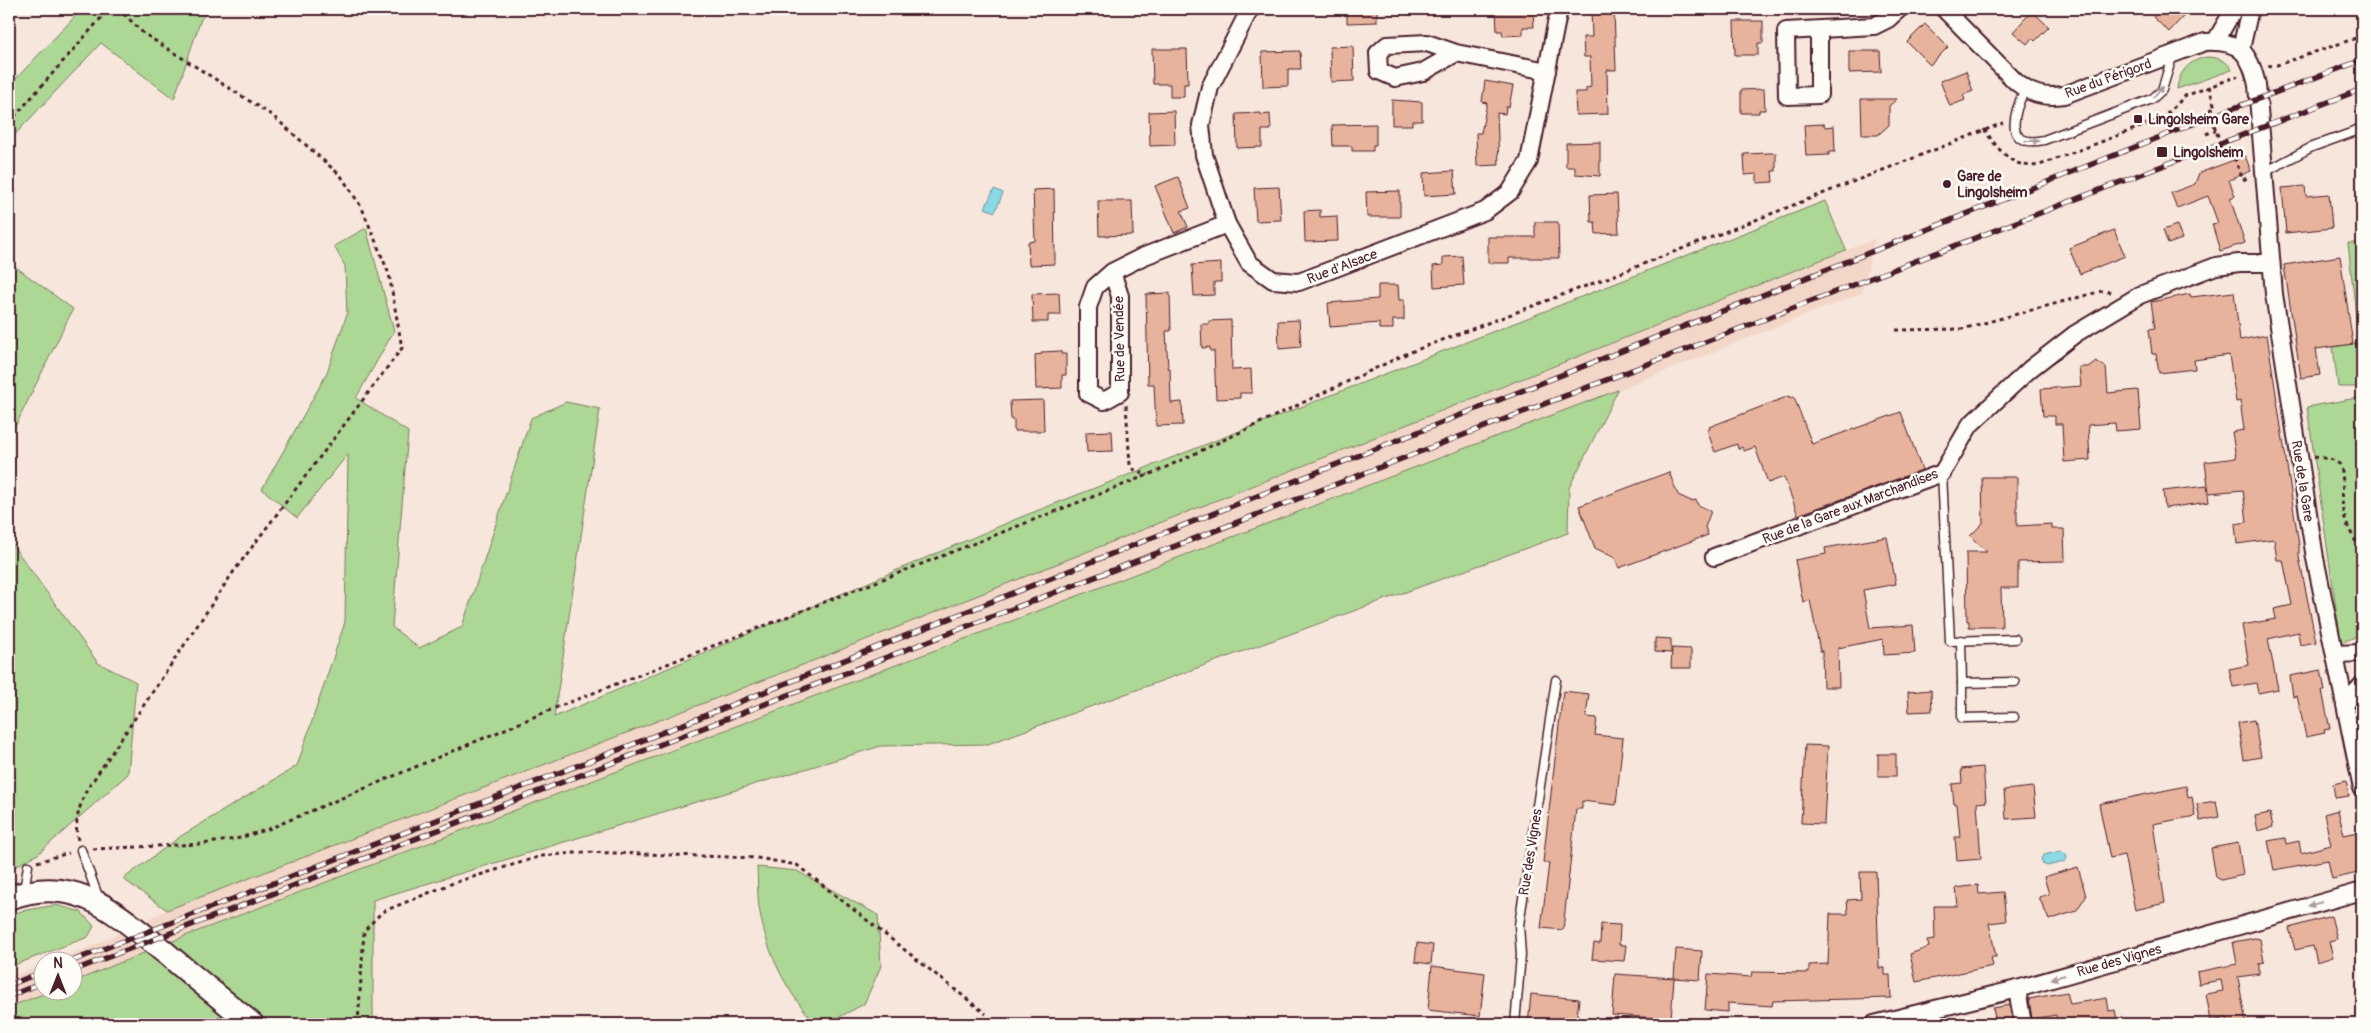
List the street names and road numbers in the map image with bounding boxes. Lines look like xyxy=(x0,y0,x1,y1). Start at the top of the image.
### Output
street label: Rue du Périgord xyxy=(2063,55,2154,102)
street label: Rue d'Alsace xyxy=(1305,245,1380,288)
street label: Rue de Vendée xyxy=(1110,296,1129,382)
street label: Rue de la Gare xyxy=(2288,439,2317,523)
street label: Rue de la Gare aux Marchandises xyxy=(1760,465,1941,548)
street label: Rue des Vignes xyxy=(1515,807,1546,897)
street label: Rue des Vignes xyxy=(2075,940,2164,981)

